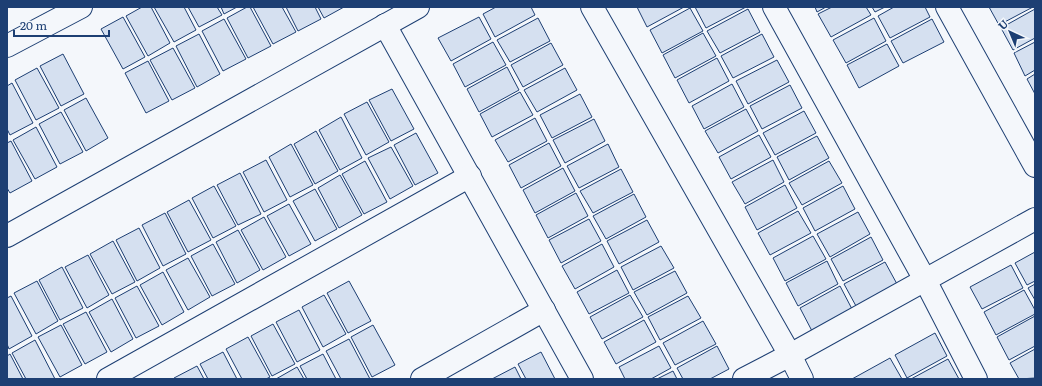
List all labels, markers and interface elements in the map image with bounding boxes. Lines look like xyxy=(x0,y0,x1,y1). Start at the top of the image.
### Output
scale bar xyxy=(14,12,109,38)
north arrow xyxy=(990,12,1030,52)
text: U xyxy=(994,15,1011,33)
text: 20 m xyxy=(20,16,47,34)

